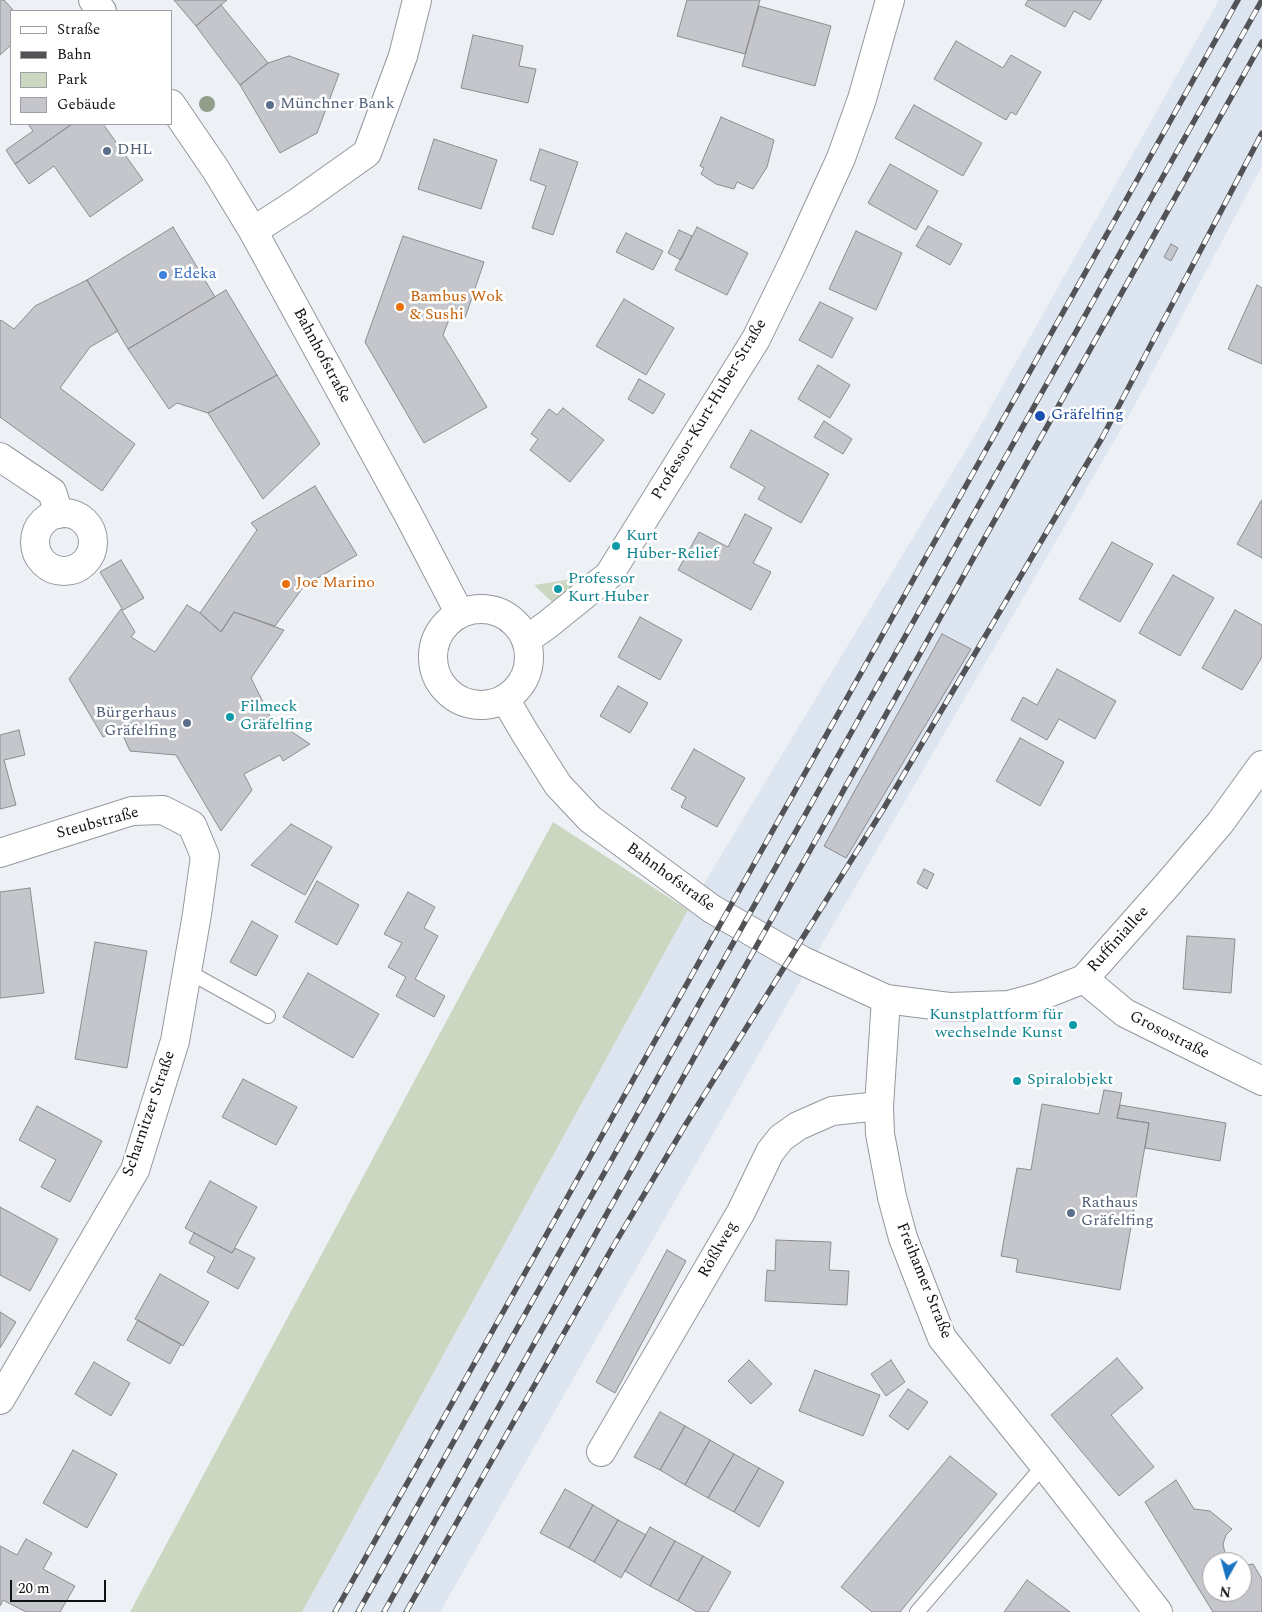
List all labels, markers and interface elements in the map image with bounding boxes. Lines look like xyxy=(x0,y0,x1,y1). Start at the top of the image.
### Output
legend xyxy=(10,10,172,125)
text: Straße xyxy=(57,18,100,41)
text: Bahn xyxy=(57,43,92,66)
text: Park xyxy=(57,68,88,91)
text: Gebäude xyxy=(57,93,116,116)
place label: Münchner Bank xyxy=(280,95,395,115)
marker: Münchner Bank xyxy=(264,99,276,111)
place label: DHL xyxy=(117,141,152,161)
marker: DHL xyxy=(101,145,113,157)
place label: Edeka xyxy=(173,265,217,285)
marker: Edeka xyxy=(157,269,169,281)
place label: Bambus Wok & Sushi xyxy=(410,288,504,326)
marker: Bambus Wok & Sushi xyxy=(394,301,406,313)
street label: Bahnhofstraße xyxy=(288,305,354,407)
street label: Professor-Kurt-Huber-Straße xyxy=(648,316,772,504)
place label: Gräfelfing xyxy=(1051,406,1124,426)
marker: Gräfelfing xyxy=(1033,409,1047,423)
place label: Kurt Huber-Relief xyxy=(626,527,718,565)
marker: Kurt Huber-Relief xyxy=(610,540,622,552)
place label: Professor Kurt Huber xyxy=(568,570,649,608)
place label: Joe Marino xyxy=(296,574,375,594)
marker: Joe Marino xyxy=(280,578,292,590)
marker: Professor Kurt Huber xyxy=(552,583,564,595)
place label: Filmeck Gräfelfing xyxy=(240,698,313,736)
place label: Bürgerhaus Gräfelfing xyxy=(96,704,177,742)
marker: Filmeck Gräfelfing xyxy=(224,711,236,723)
marker: Bürgerhaus Gräfelfing xyxy=(181,717,193,729)
street label: Steubstraße xyxy=(55,804,141,844)
street label: Bahnhofstraße xyxy=(622,839,718,917)
street label: Ruffiniallee xyxy=(1084,903,1154,977)
place label: Kunstplattform für wechselnde Kunst xyxy=(929,1006,1063,1044)
street label: Grosostraße xyxy=(1126,1008,1212,1064)
marker: Kunstplattform für wechselnde Kunst xyxy=(1067,1019,1079,1031)
street label: Scharnitzer Straße xyxy=(119,1049,181,1179)
place label: Spiralobjekt xyxy=(1027,1071,1113,1091)
marker: Spiralobjekt xyxy=(1011,1075,1023,1087)
place label: Rathaus Gräfelfing xyxy=(1081,1194,1154,1232)
marker: Rathaus Gräfelfing xyxy=(1065,1207,1077,1219)
street label: Rößlweg xyxy=(695,1218,743,1282)
street label: Freihamer Straße xyxy=(891,1220,955,1342)
north arrow xyxy=(1202,1552,1252,1602)
scale bar xyxy=(12,1570,109,1602)
text: 20 m xyxy=(18,1577,50,1600)
text: N xyxy=(1218,1580,1232,1603)

